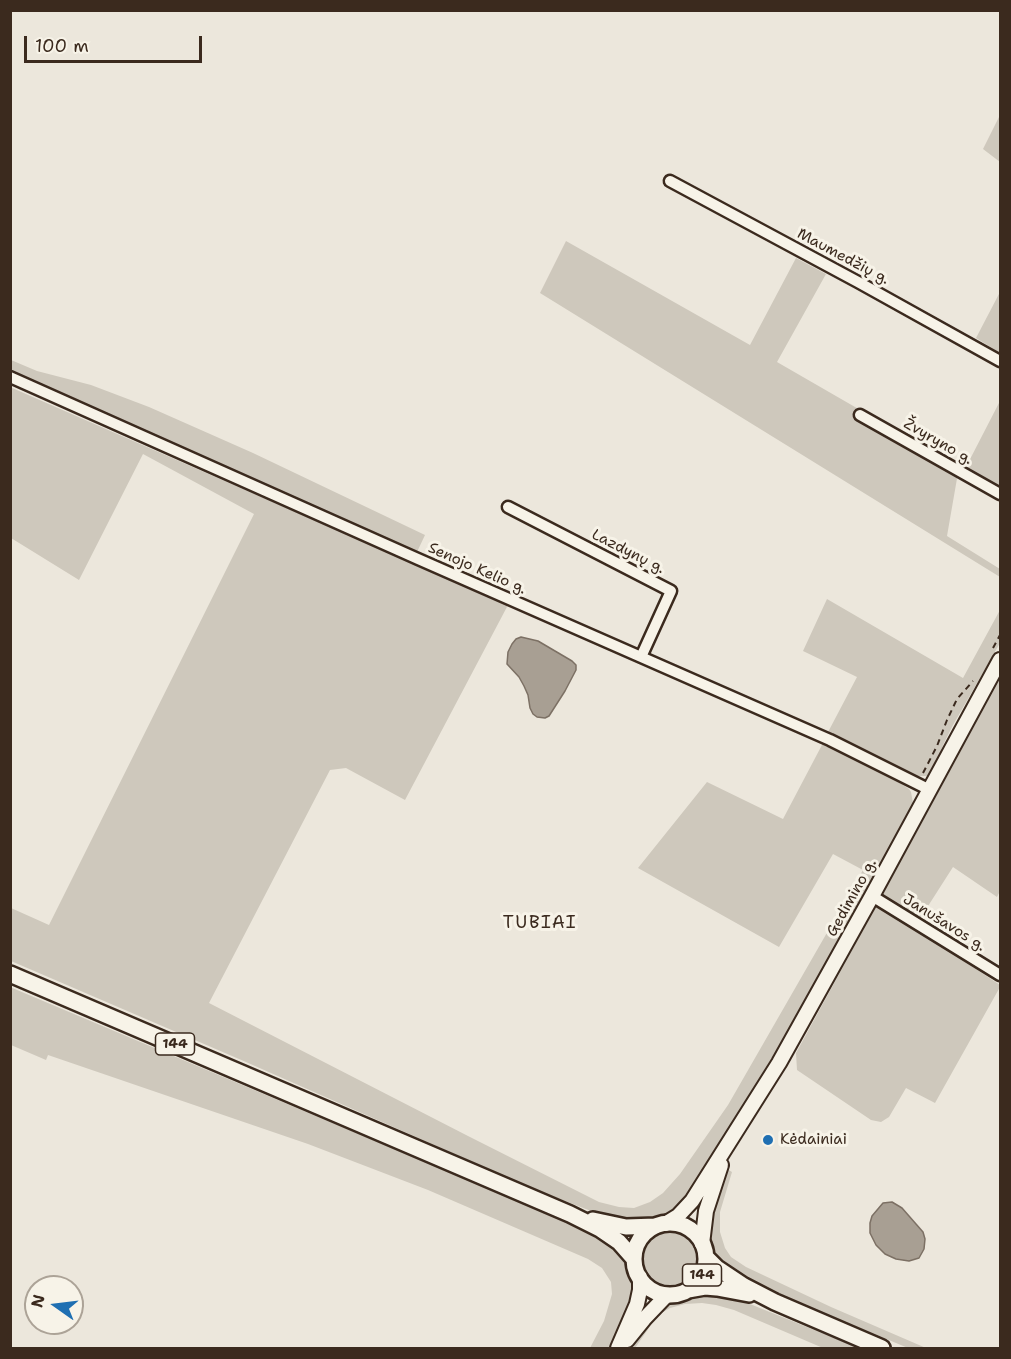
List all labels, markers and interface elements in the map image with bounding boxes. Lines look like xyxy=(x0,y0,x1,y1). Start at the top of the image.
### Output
scale bar xyxy=(27,24,206,62)
text: 100 m xyxy=(35,34,89,58)
street label: Maumedžių g. xyxy=(794,225,892,289)
street label: Žvyryno g. xyxy=(900,415,976,469)
street label: Lazdynų g. xyxy=(589,526,667,578)
street label: Senojo Kelio g. xyxy=(425,539,529,599)
street label: Gedimino g. xyxy=(823,856,881,940)
street label: Janušavos g. xyxy=(899,890,989,956)
district label: TUBIAI xyxy=(503,912,577,934)
road number: 144 xyxy=(156,1033,195,1055)
place label: Kėdainiai xyxy=(780,1131,847,1149)
marker: Kėdainiai xyxy=(761,1133,775,1147)
road number: 144 xyxy=(682,1264,722,1286)
north arrow xyxy=(24,1275,84,1335)
text: N xyxy=(26,1292,50,1310)

